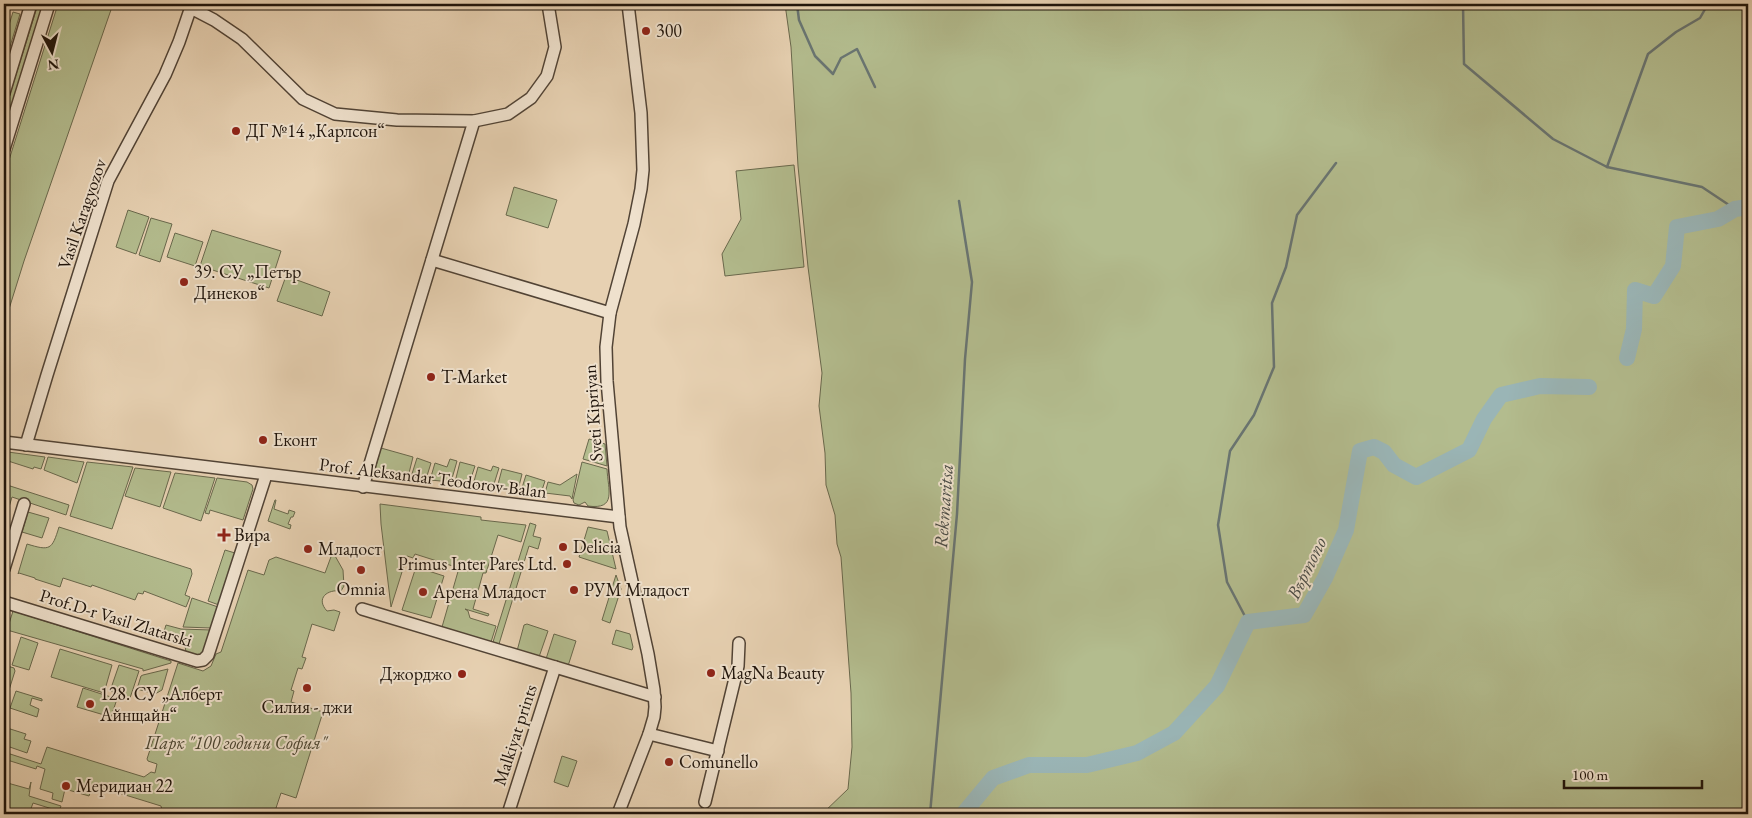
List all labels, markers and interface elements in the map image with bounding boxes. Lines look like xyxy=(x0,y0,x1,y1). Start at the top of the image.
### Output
place label: 300 xyxy=(656,19,682,42)
marker: 300 xyxy=(640,25,652,37)
north arrow xyxy=(28,28,78,78)
text: N xyxy=(46,55,60,75)
place label: ДГ №14 „Карлсон“ xyxy=(246,119,385,142)
marker: ДГ №14 „Карлсон“ xyxy=(230,125,242,137)
street label: Vasil Karagyozov xyxy=(52,155,111,272)
place label: 39. СУ „Петър Динеков“ xyxy=(194,260,301,304)
marker: 39. СУ „Петър Динеков“ xyxy=(178,276,190,288)
street label: Sveti Kipriyan xyxy=(578,363,607,462)
place label: T-Market xyxy=(441,365,507,388)
marker: T-Market xyxy=(425,371,437,383)
place label: Еконт xyxy=(273,428,318,451)
marker: Еконт xyxy=(257,434,269,446)
street label: Prof. Aleksandar Teodorov-Balan xyxy=(318,452,549,503)
water label: Rekmaritsa xyxy=(928,463,959,549)
place label: Вира xyxy=(234,523,271,546)
marker: Вира xyxy=(218,529,230,541)
water label: Въртопо xyxy=(1280,533,1332,604)
place label: Delicia xyxy=(573,535,622,558)
place label: Младост xyxy=(318,537,382,560)
marker: Delicia xyxy=(557,541,569,553)
marker: Младост xyxy=(302,543,314,555)
place label: Primus Inter Pares Ltd. xyxy=(398,552,557,575)
marker: Primus Inter Pares Ltd. xyxy=(561,558,573,570)
marker: Omnia xyxy=(355,564,367,576)
place label: Omnia xyxy=(337,577,386,600)
place label: РУМ Младост xyxy=(584,578,690,601)
place label: Арена Младост xyxy=(432,580,546,603)
street label: Prof.D-r Vasil Zlatarski xyxy=(37,583,196,652)
marker: РУМ Младост xyxy=(568,584,580,596)
marker: Арена Младост xyxy=(417,586,429,598)
place label: MagNa Beauty xyxy=(721,661,825,684)
place label: Джорджо xyxy=(380,662,452,685)
marker: MagNa Beauty xyxy=(705,667,717,679)
marker: Джорджо xyxy=(456,668,468,680)
street label: Malkiyat prints xyxy=(487,681,542,788)
place label: 128. СУ „Алберт Айнщайн“ xyxy=(99,682,223,726)
marker: Силия - джи xyxy=(301,682,313,694)
place label: Силия - джи xyxy=(262,695,353,718)
marker: 128. СУ „Алберт Айнщайн“ xyxy=(84,698,96,710)
park label: Парк "100 години София" xyxy=(144,731,329,755)
place label: Comunello xyxy=(679,750,758,773)
marker: Comunello xyxy=(663,756,675,768)
scale bar xyxy=(1564,758,1702,790)
text: 100 m xyxy=(1572,765,1609,784)
place label: Меридиан 22 xyxy=(76,774,173,797)
marker: Меридиан 22 xyxy=(60,780,72,792)

